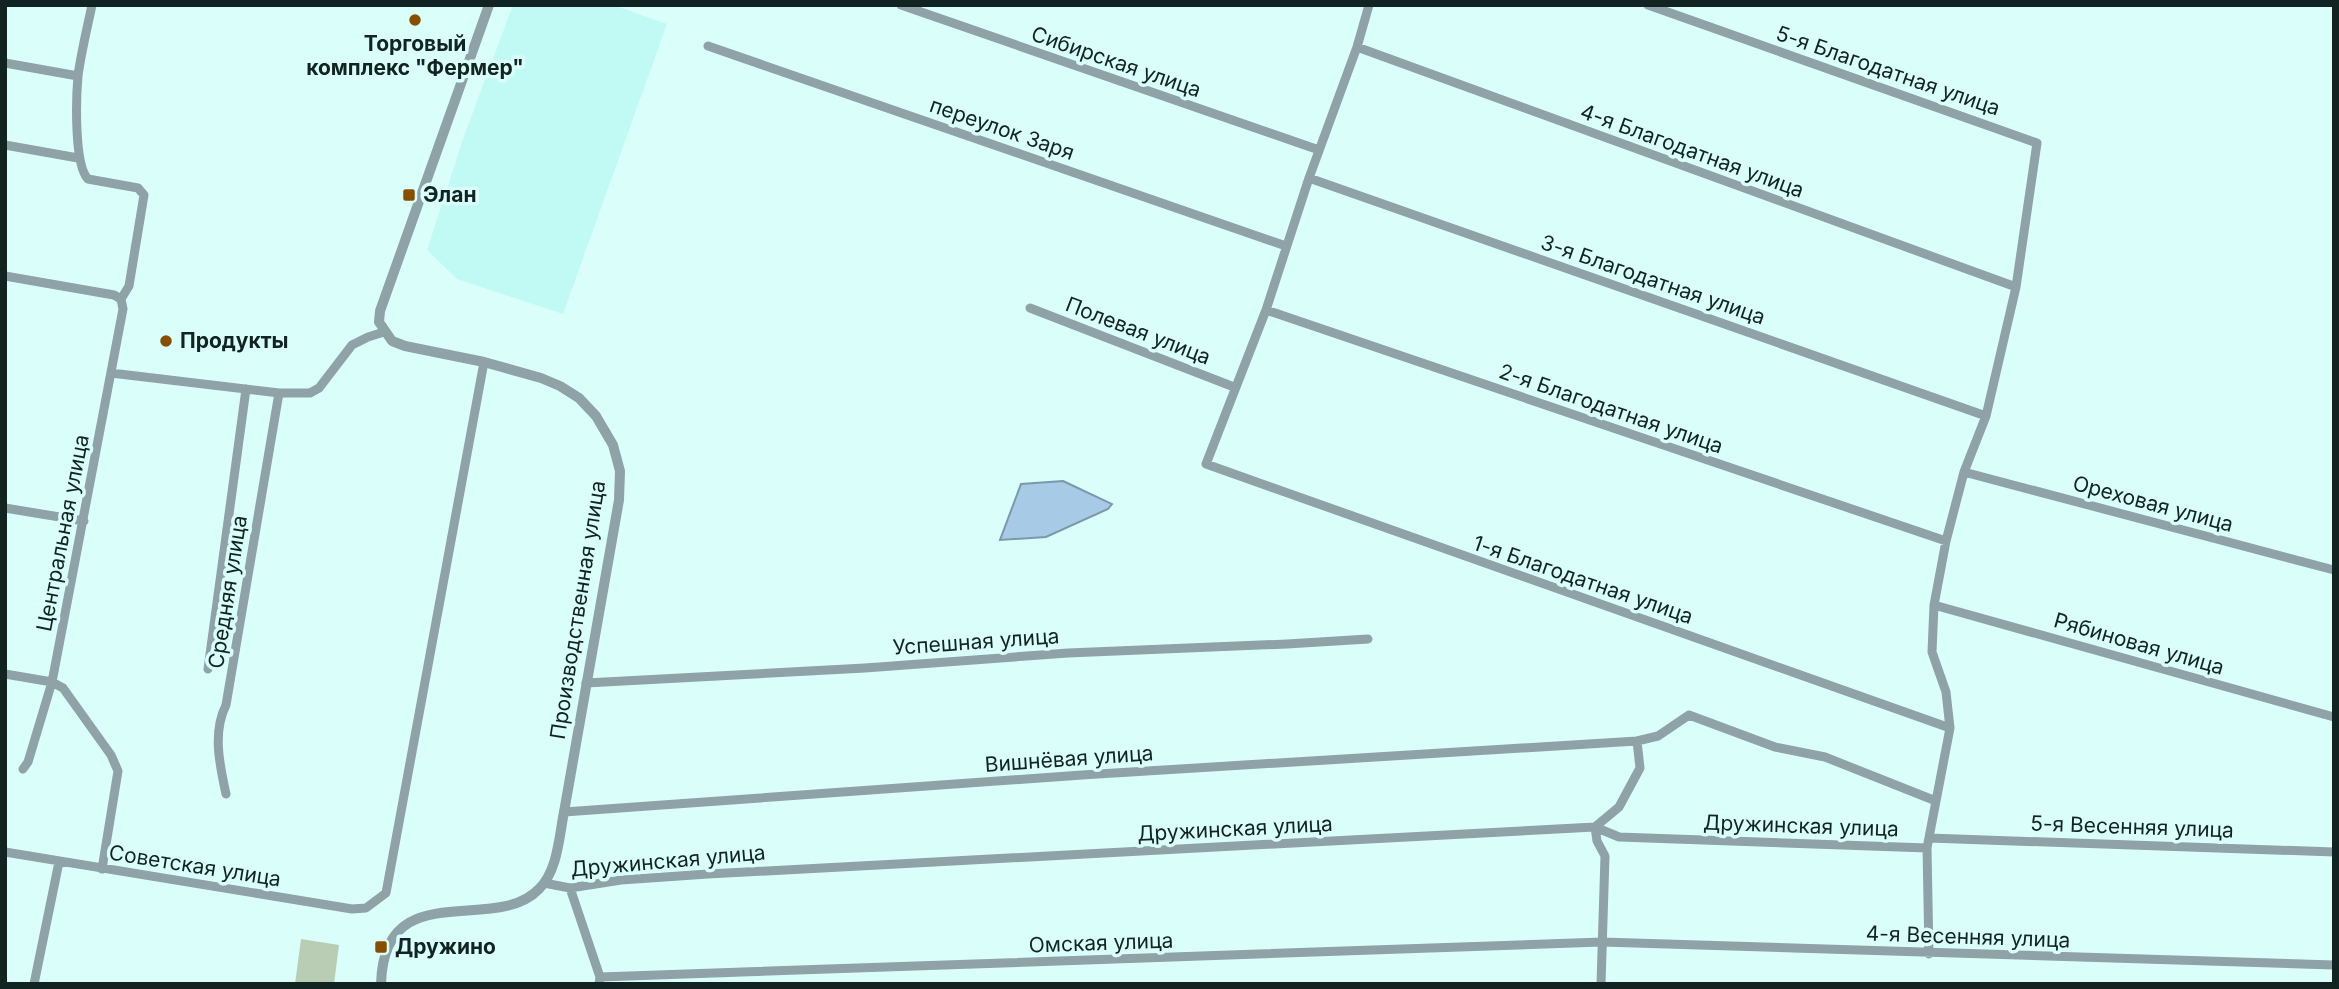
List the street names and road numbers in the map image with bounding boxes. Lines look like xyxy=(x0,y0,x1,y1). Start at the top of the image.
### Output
street label: 5-я Благодатная улица xyxy=(1773,20,2003,121)
street label: Сибирская улица xyxy=(1028,21,1204,102)
street label: переулок Заря xyxy=(927,92,1078,165)
street label: 4-я Благодатная улица xyxy=(1577,98,1807,203)
street label: 3-я Благодатная улица xyxy=(1538,229,1769,330)
street label: Полевая улица xyxy=(1062,291,1214,370)
street label: 2-я Благодатная улица xyxy=(1496,358,1727,459)
street label: Центральная улица xyxy=(31,432,94,633)
street label: Ореховая улица xyxy=(2070,470,2236,537)
street label: Производственная улица xyxy=(545,479,610,741)
street label: Средняя улица xyxy=(203,513,252,670)
street label: 1-я Благодатная улица xyxy=(1470,530,1696,629)
street label: Рябиновая улица xyxy=(2051,607,2227,680)
street label: Успешная улица xyxy=(892,623,1060,660)
street label: Вишнёвая улица xyxy=(984,740,1154,777)
street label: Дружинская улица xyxy=(1703,810,1899,841)
street label: 5-я Весенняя улица xyxy=(2030,810,2234,843)
street label: Дружинская улица xyxy=(1137,811,1333,846)
street label: Советская улица xyxy=(107,840,283,891)
street label: Дружинская улица xyxy=(569,840,767,881)
street label: 4-я Весенняя улица xyxy=(1865,920,2071,953)
street label: Омская улица xyxy=(1028,927,1174,958)

